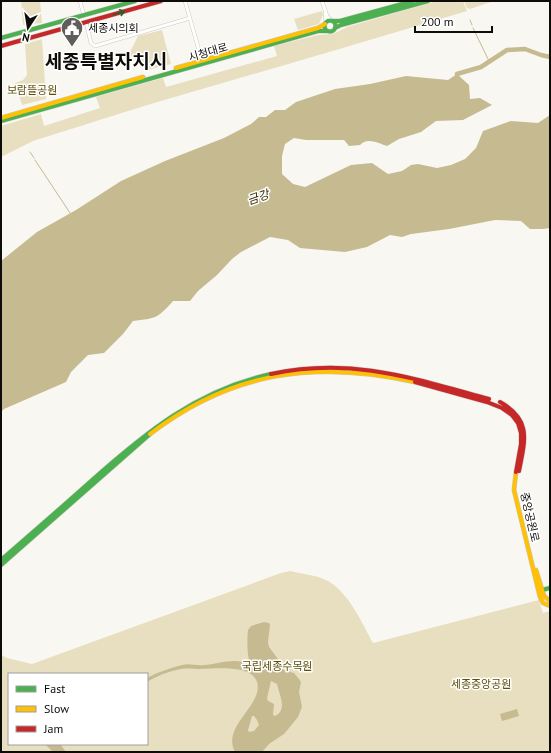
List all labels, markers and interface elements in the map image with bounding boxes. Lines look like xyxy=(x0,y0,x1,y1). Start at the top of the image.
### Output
north arrow xyxy=(8,8,48,48)
scale bar xyxy=(415,8,492,34)
one-way arrow xyxy=(113,9,126,16)
text: 200 m xyxy=(421,14,454,29)
public building icon: 세종시의회 xyxy=(59,15,85,48)
place label: 세종시의회 xyxy=(88,21,139,35)
text: N xyxy=(21,30,31,45)
street label: 시청대로 xyxy=(187,40,229,64)
district label: 세종특별자치시 xyxy=(45,49,167,73)
park label: 보람뜰공원 xyxy=(7,83,57,97)
water label: 금강 xyxy=(245,186,273,208)
street label: 중앙공원로 xyxy=(517,491,543,543)
park label: 국립세종수목원 xyxy=(242,659,312,673)
legend xyxy=(8,673,148,745)
park label: 세종중앙공원 xyxy=(451,677,511,691)
text: Fast xyxy=(44,681,65,696)
text: Slow xyxy=(44,701,69,716)
text: Jam xyxy=(43,721,63,736)

